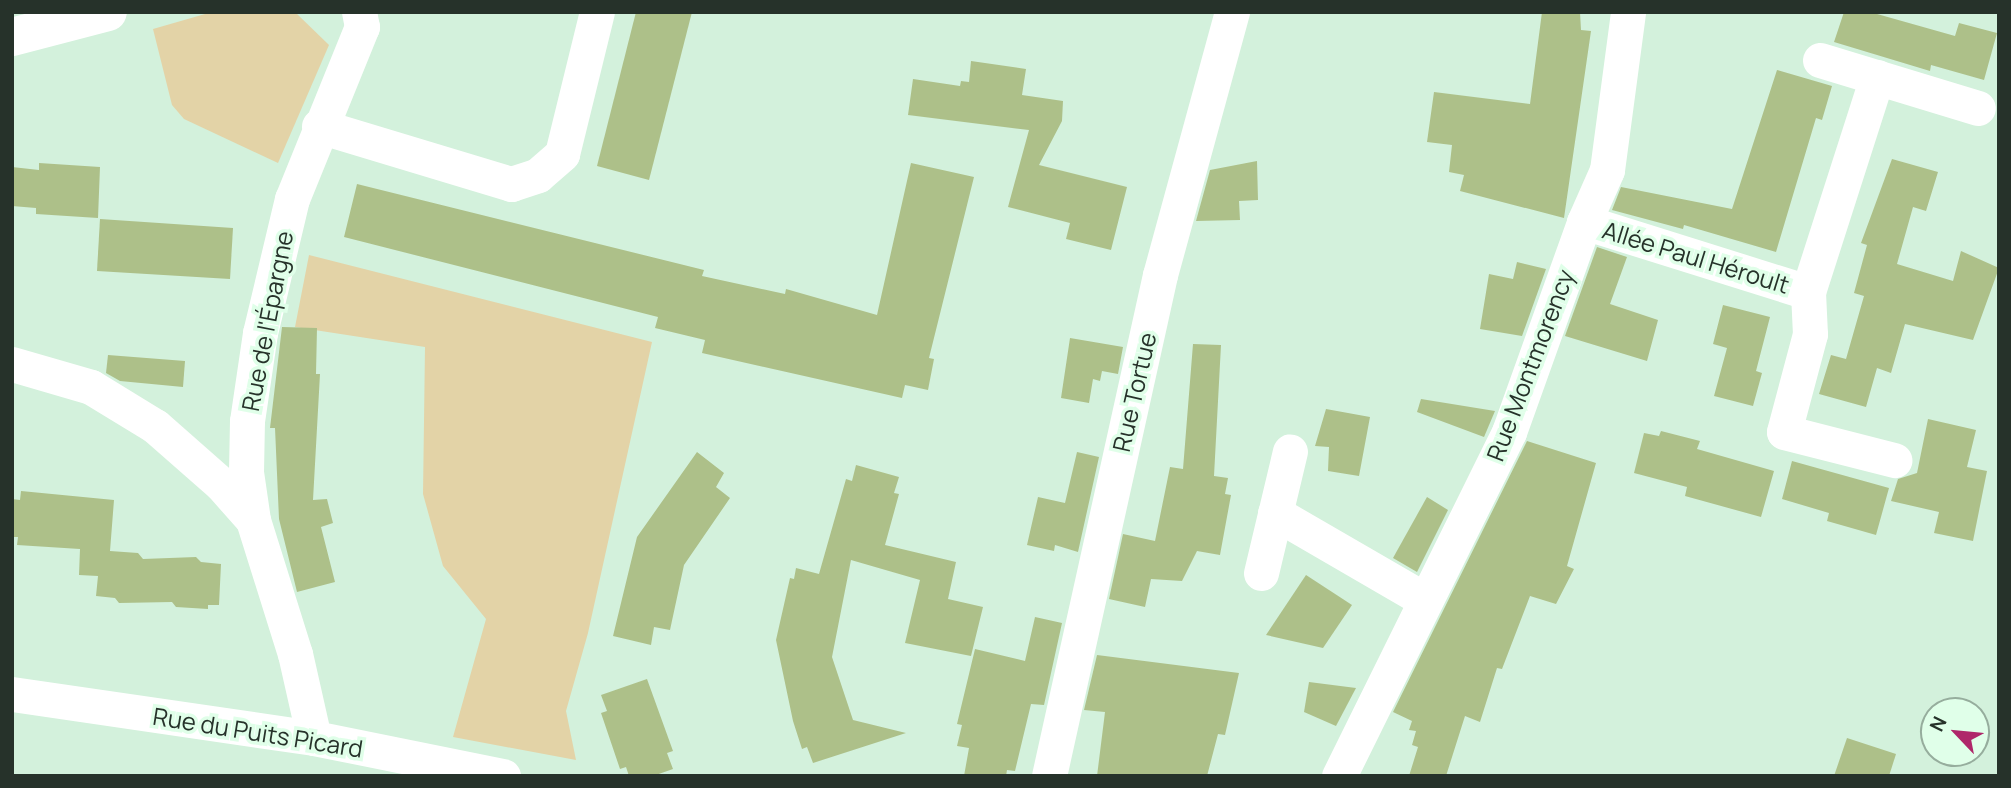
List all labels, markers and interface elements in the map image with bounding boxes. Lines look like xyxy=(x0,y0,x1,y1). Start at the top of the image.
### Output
street label: Allée Paul Héroult xyxy=(1599,215,1793,299)
street label: Rue de l'Épargne xyxy=(235,228,299,414)
street label: Rue Montmorency xyxy=(1480,265,1580,465)
street label: Rue Tortue xyxy=(1106,330,1162,454)
north arrow xyxy=(1920,697,1990,767)
street label: Rue du Puits Picard xyxy=(151,701,365,763)
text: N xyxy=(1923,712,1953,736)

